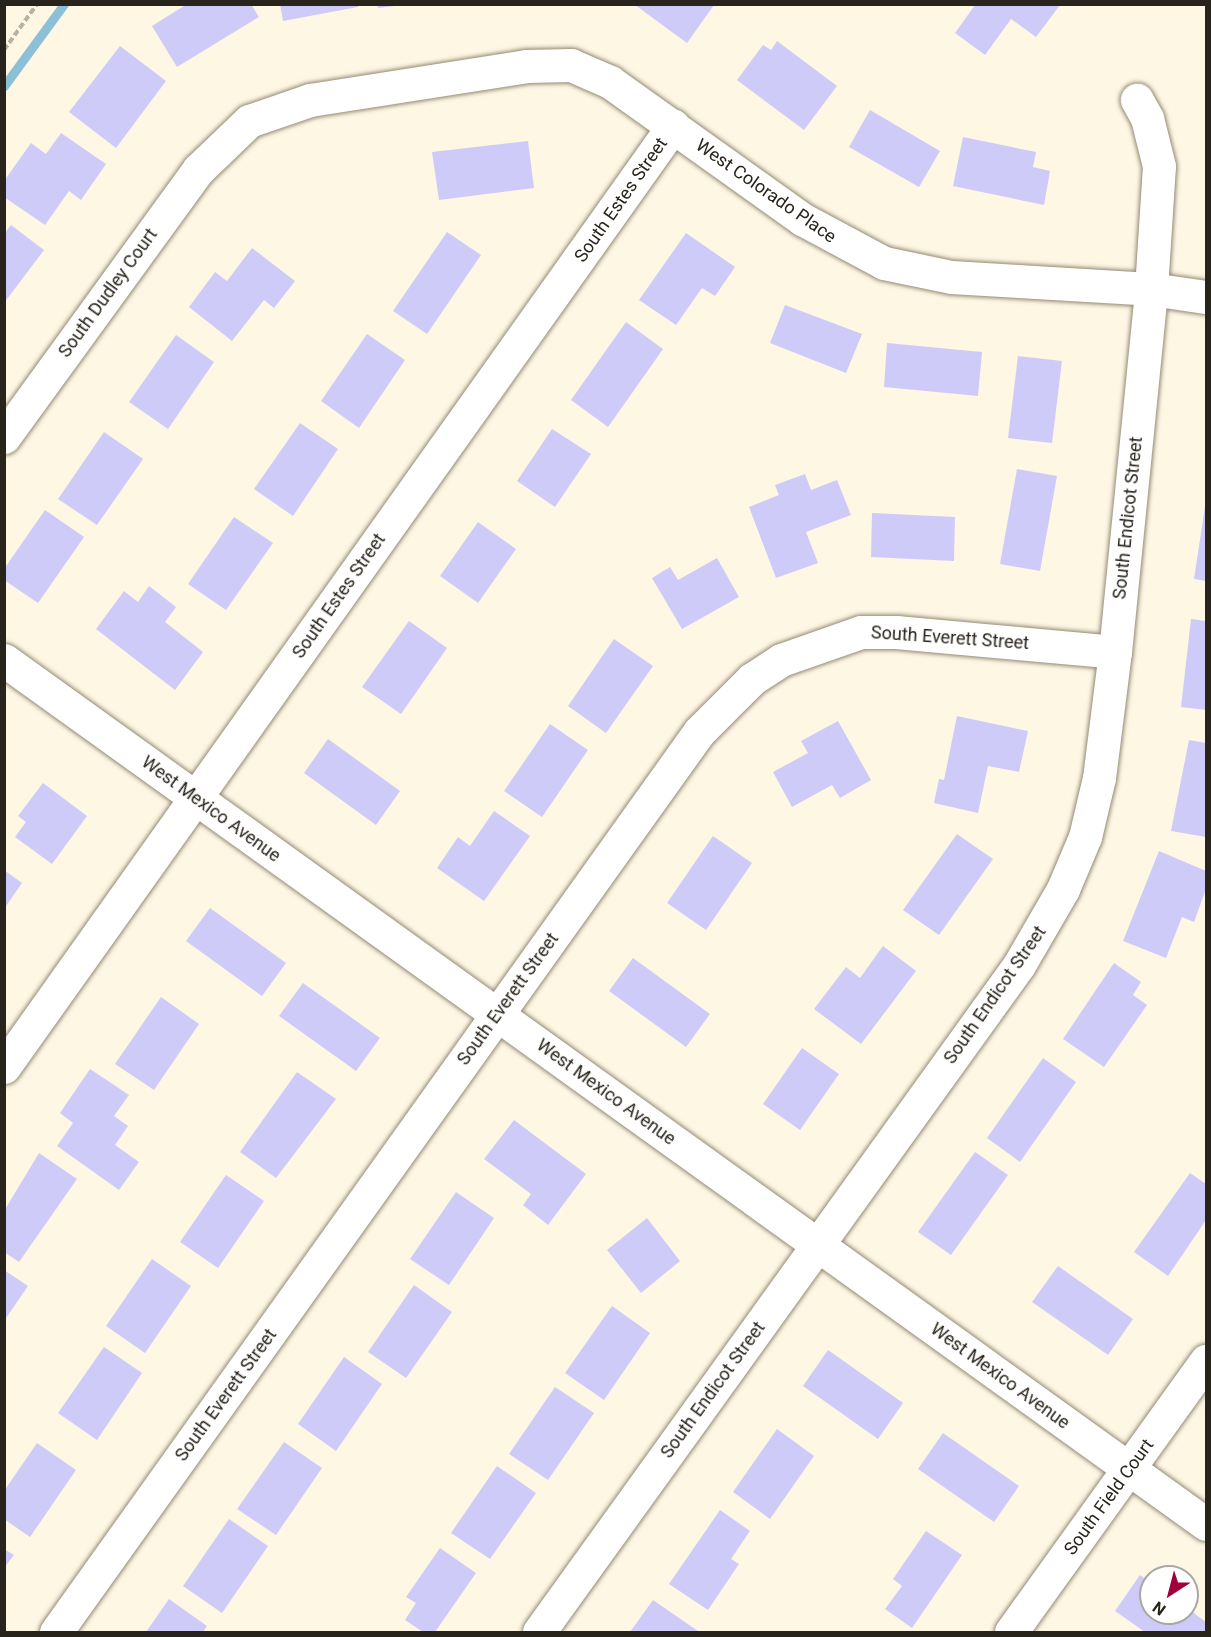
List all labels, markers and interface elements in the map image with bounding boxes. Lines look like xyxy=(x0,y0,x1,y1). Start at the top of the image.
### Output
street label: South Estes Street xyxy=(570,133,672,267)
street label: West Colorado Place xyxy=(692,134,840,248)
street label: South Dudley Court xyxy=(54,224,162,362)
street label: South Endicot Street xyxy=(1109,436,1147,600)
street label: South Estes Street xyxy=(288,529,390,663)
street label: South Everett Street xyxy=(870,622,1030,654)
street label: West Mexico Avenue xyxy=(137,751,285,867)
street label: South Endicot Street xyxy=(939,922,1051,1068)
street label: South Everett Street xyxy=(453,929,563,1069)
street label: West Mexico Avenue xyxy=(532,1034,680,1150)
street label: South Endicot Street xyxy=(656,1318,770,1462)
street label: West Mexico Avenue xyxy=(926,1318,1074,1434)
street label: South Everett Street xyxy=(171,1325,281,1465)
street label: South Field Court xyxy=(1060,1435,1158,1559)
north arrow xyxy=(1139,1565,1199,1625)
text: N xyxy=(1149,1597,1169,1619)

